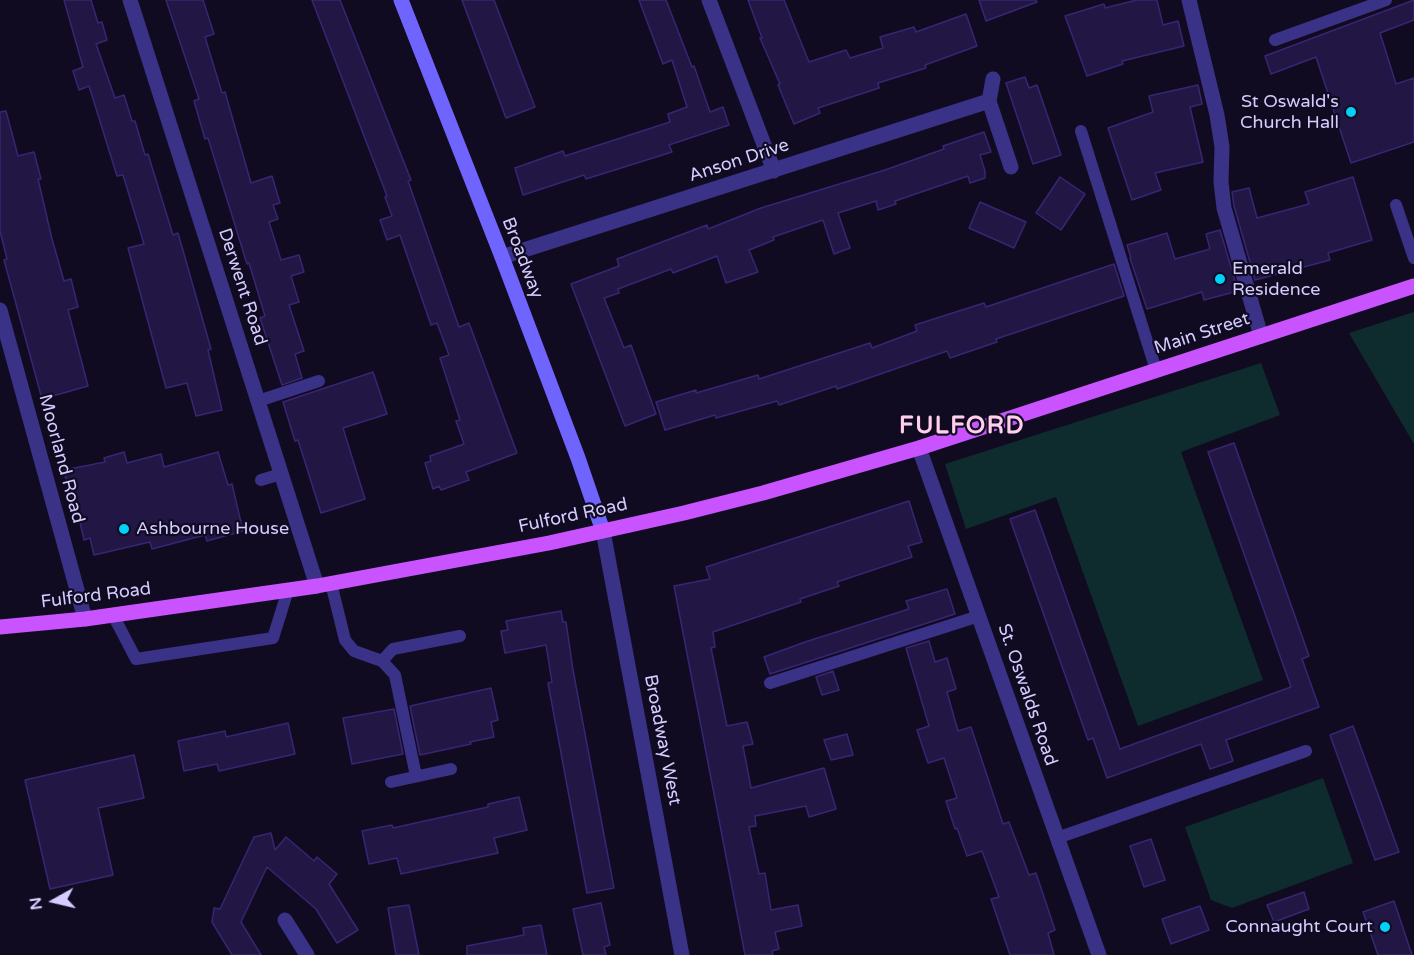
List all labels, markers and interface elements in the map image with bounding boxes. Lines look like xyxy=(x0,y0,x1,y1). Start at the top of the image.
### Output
place label: St Oswald's Church Hall xyxy=(1240,91,1339,134)
marker: St Oswald's Church Hall xyxy=(1344,105,1358,119)
street label: Anson Drive xyxy=(686,135,792,187)
street label: Broadway xyxy=(497,214,547,302)
street label: Derwent Road xyxy=(213,226,271,348)
place label: Emerald Residence xyxy=(1232,258,1320,300)
marker: Emerald Residence xyxy=(1213,272,1227,286)
street label: Main Street xyxy=(1152,308,1252,360)
street label: Moorland Road xyxy=(33,392,89,526)
district label: FULFORD xyxy=(899,413,1025,441)
street label: Fulford Road xyxy=(516,494,630,538)
place label: Ashbourne House xyxy=(136,518,289,540)
marker: Ashbourne House xyxy=(117,522,131,536)
street label: Fulford Road xyxy=(40,579,152,613)
street label: St. Oswalds Road xyxy=(993,621,1061,769)
street label: Broadway West xyxy=(639,673,685,807)
north arrow xyxy=(24,871,84,931)
text: N xyxy=(25,896,47,911)
place label: Connaught Court xyxy=(1225,916,1373,938)
marker: Connaught Court xyxy=(1378,920,1392,934)

